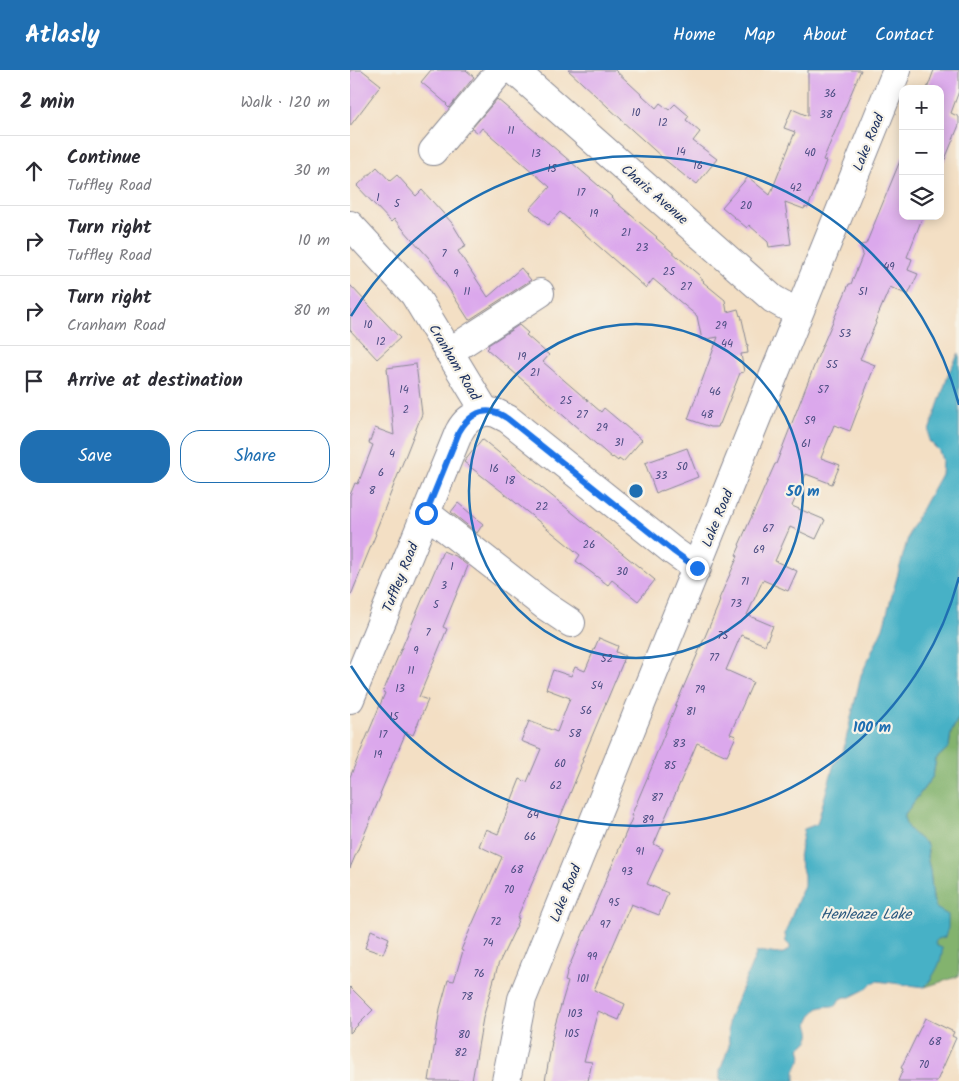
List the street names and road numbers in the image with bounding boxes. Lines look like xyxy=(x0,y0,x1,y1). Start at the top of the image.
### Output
street label: Lake Road xyxy=(847,109,891,175)
street label: Charis Avenue xyxy=(616,159,693,231)
street label: Cranham Road xyxy=(423,320,486,406)
street label: Lake Road xyxy=(696,485,740,551)
street label: Tuffley Road xyxy=(377,538,425,616)
street label: Lake Road xyxy=(544,860,588,926)

